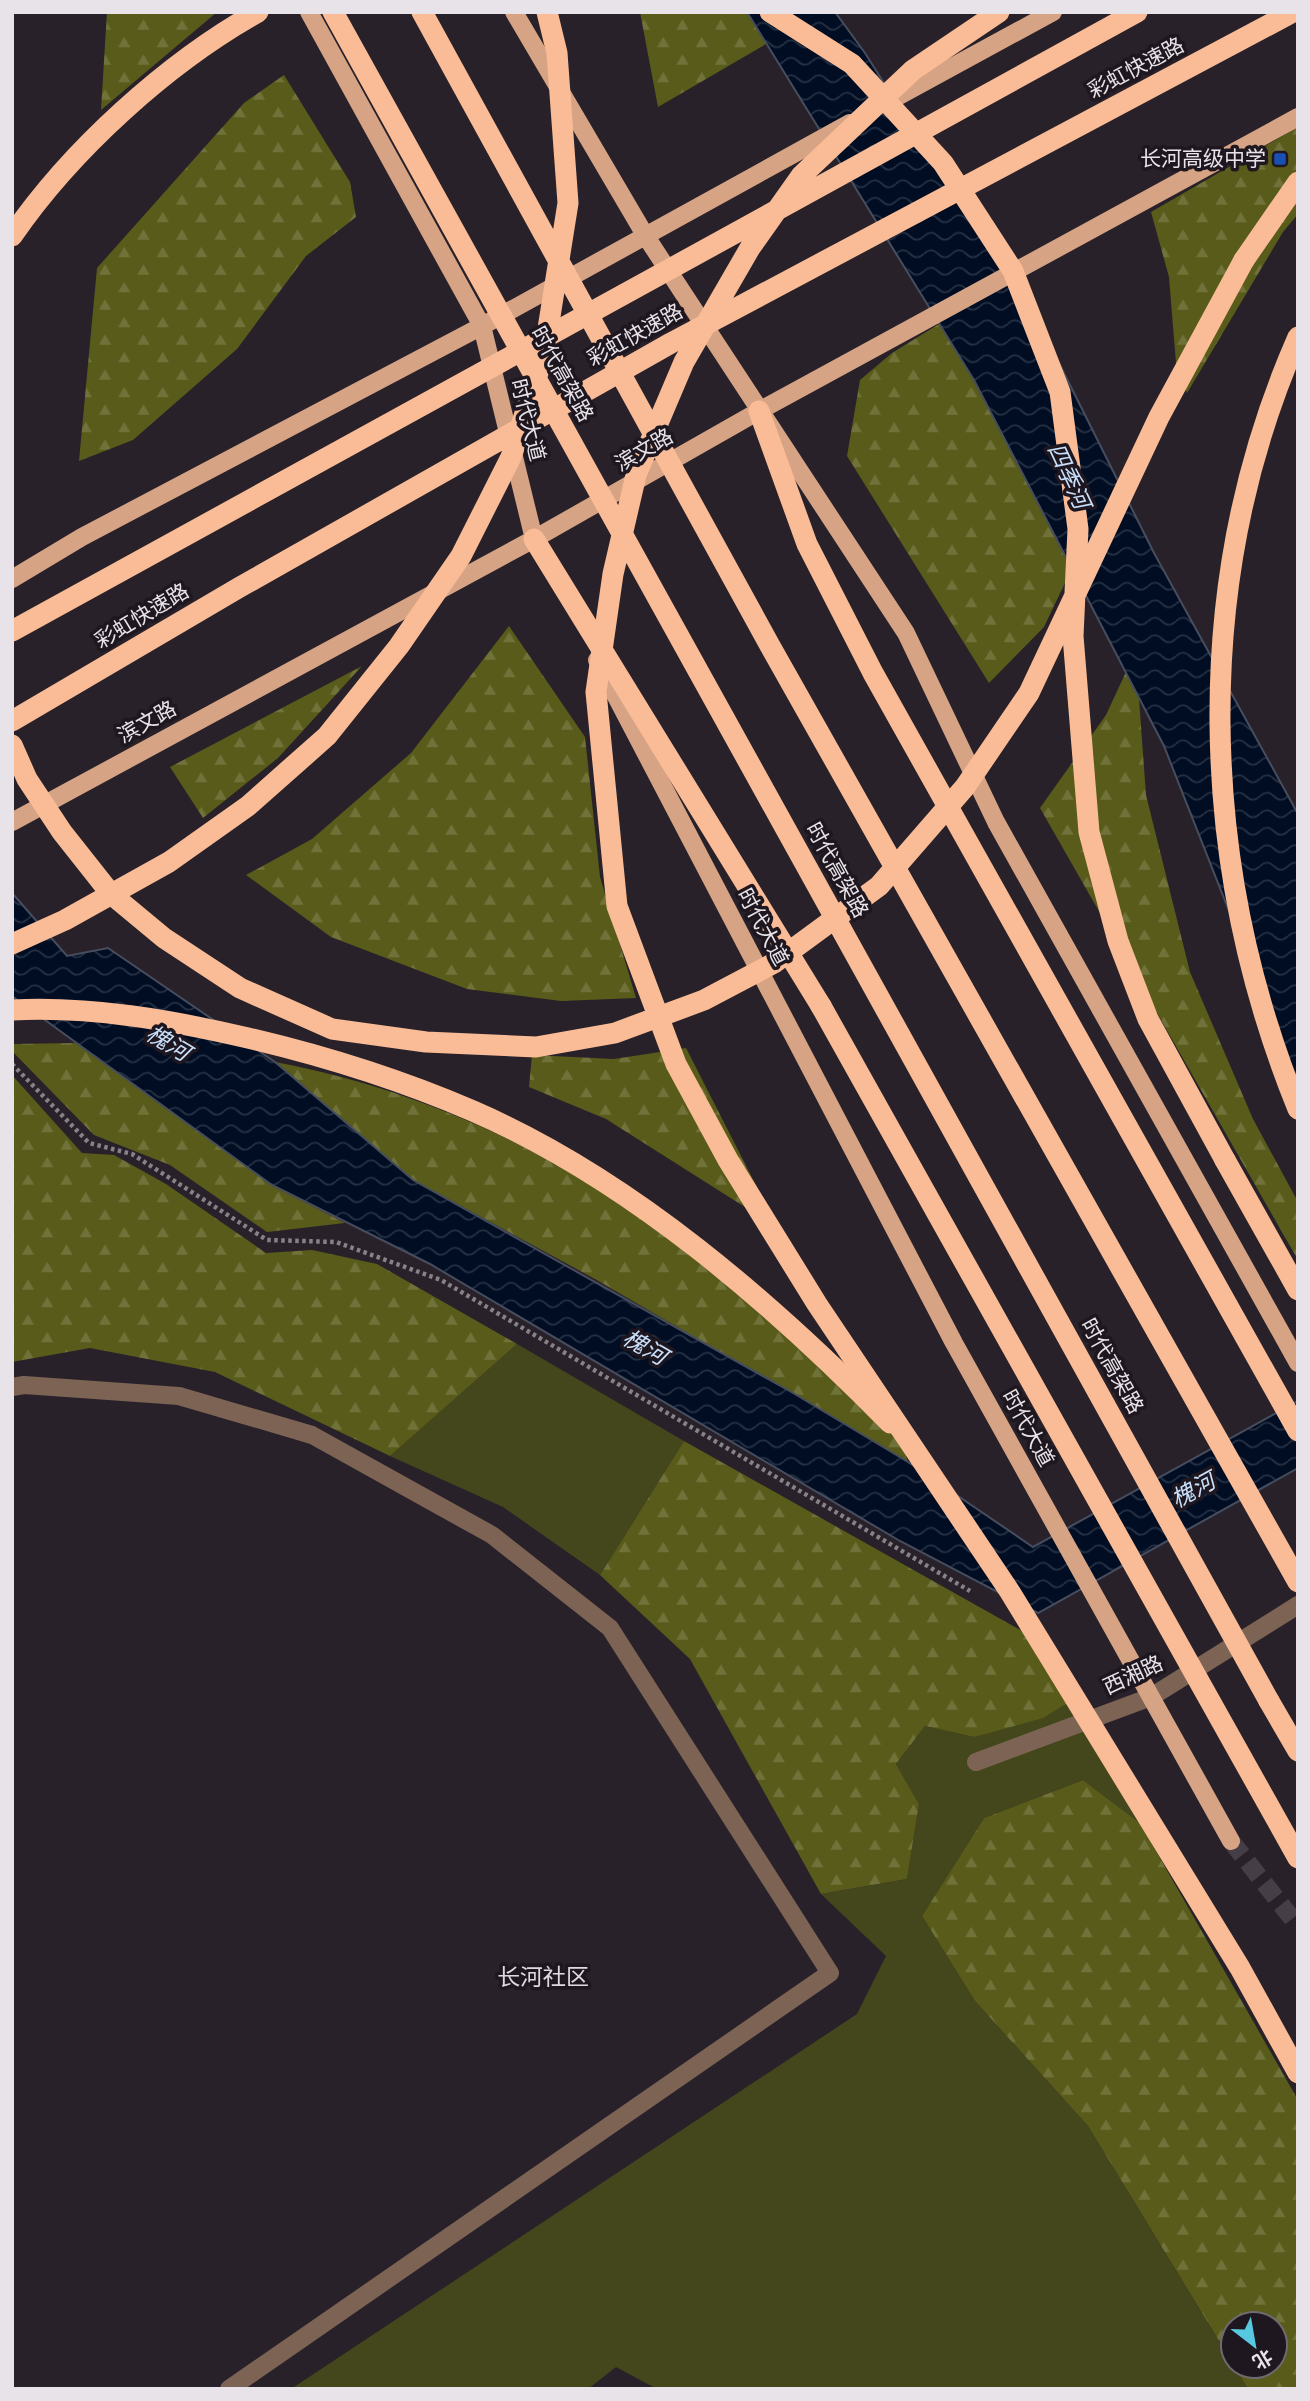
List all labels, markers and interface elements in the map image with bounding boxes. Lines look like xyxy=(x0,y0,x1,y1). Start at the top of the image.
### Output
street label: 彩虹快速路 xyxy=(1084,32,1188,103)
place label: 长河高级中学 xyxy=(1140,146,1266,171)
marker: 长河高级中学 xyxy=(1272,151,1288,167)
street label: 彩虹快速路 xyxy=(583,298,687,371)
street label: 时代高架路 xyxy=(526,322,599,426)
street label: 时代大道 xyxy=(506,376,551,464)
street label: 滨文路 xyxy=(610,423,677,476)
water label: 四季河 xyxy=(1042,439,1097,517)
street label: 彩虹快速路 xyxy=(90,578,193,653)
street label: 滨文路 xyxy=(113,695,180,748)
street label: 时代高架路 xyxy=(801,818,874,922)
street label: 时代大道 xyxy=(733,884,794,970)
water label: 槐河 xyxy=(141,1020,198,1069)
street label: 时代高架路 xyxy=(1076,1314,1149,1418)
water label: 槐河 xyxy=(618,1324,675,1373)
street label: 时代大道 xyxy=(997,1385,1060,1471)
water label: 槐河 xyxy=(1167,1466,1223,1513)
street label: 西湘路 xyxy=(1099,1650,1167,1699)
district label: 长河社区 xyxy=(497,1964,589,1991)
north arrow xyxy=(1219,2310,1289,2380)
text: 北 xyxy=(1248,2344,1277,2374)

